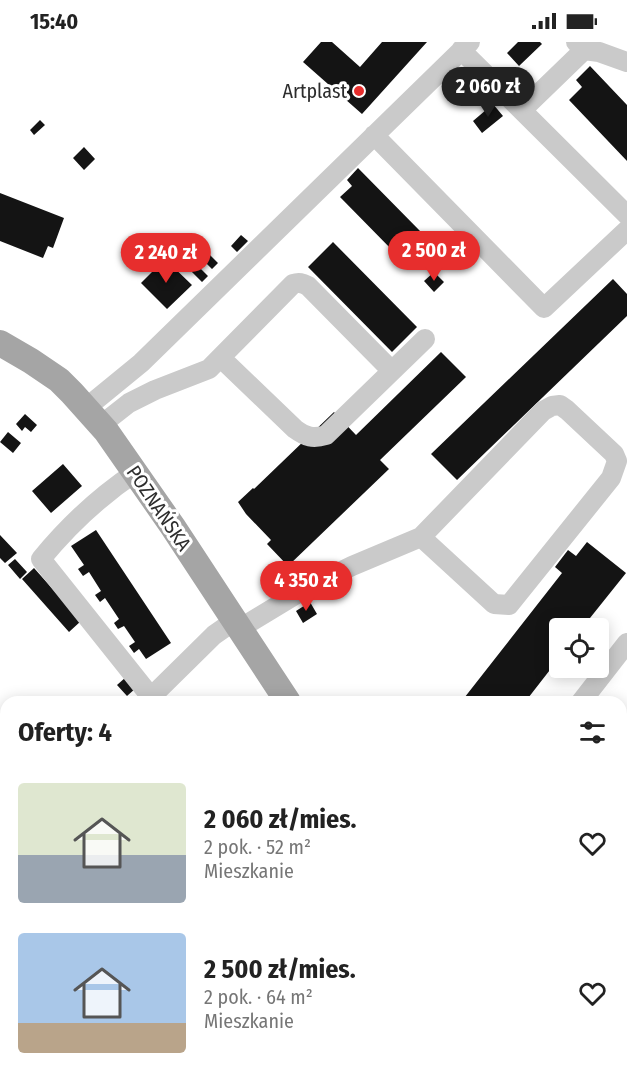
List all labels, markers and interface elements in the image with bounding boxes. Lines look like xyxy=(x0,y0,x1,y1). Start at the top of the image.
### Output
text: 15:40 xyxy=(30,8,78,35)
pin: 2 060 zł xyxy=(426,67,550,118)
text: 2 060 zł xyxy=(456,74,520,98)
place label: Artplast xyxy=(282,79,347,103)
marker: Artplast xyxy=(352,84,366,98)
pin: 2 500 zł xyxy=(372,231,496,282)
pin: 2 240 zł xyxy=(104,233,228,284)
text: 2 500 zł xyxy=(402,238,466,262)
text: 2 240 zł xyxy=(135,240,197,264)
street label: POZNAŃSKA xyxy=(122,461,197,556)
pin: 4 350 zł xyxy=(244,561,368,612)
text: 4 350 zł xyxy=(274,568,338,592)
map controls xyxy=(549,618,609,678)
button: locate xyxy=(549,618,609,678)
icon: filters xyxy=(576,716,609,749)
text: Oferty: 4 xyxy=(18,717,112,748)
text: 2 060 zł/mies. xyxy=(204,804,357,835)
icon: home xyxy=(66,807,138,879)
icon: heart xyxy=(576,827,609,860)
text: 2 pok. · 52 m² xyxy=(204,835,311,859)
text: Mieszkanie xyxy=(204,859,294,883)
text: 2 500 zł/mies. xyxy=(204,954,356,985)
icon: home xyxy=(66,957,138,1029)
icon: heart xyxy=(576,977,609,1010)
text: 2 pok. · 64 m² xyxy=(204,985,313,1009)
text: Mieszkanie xyxy=(204,1009,294,1033)

